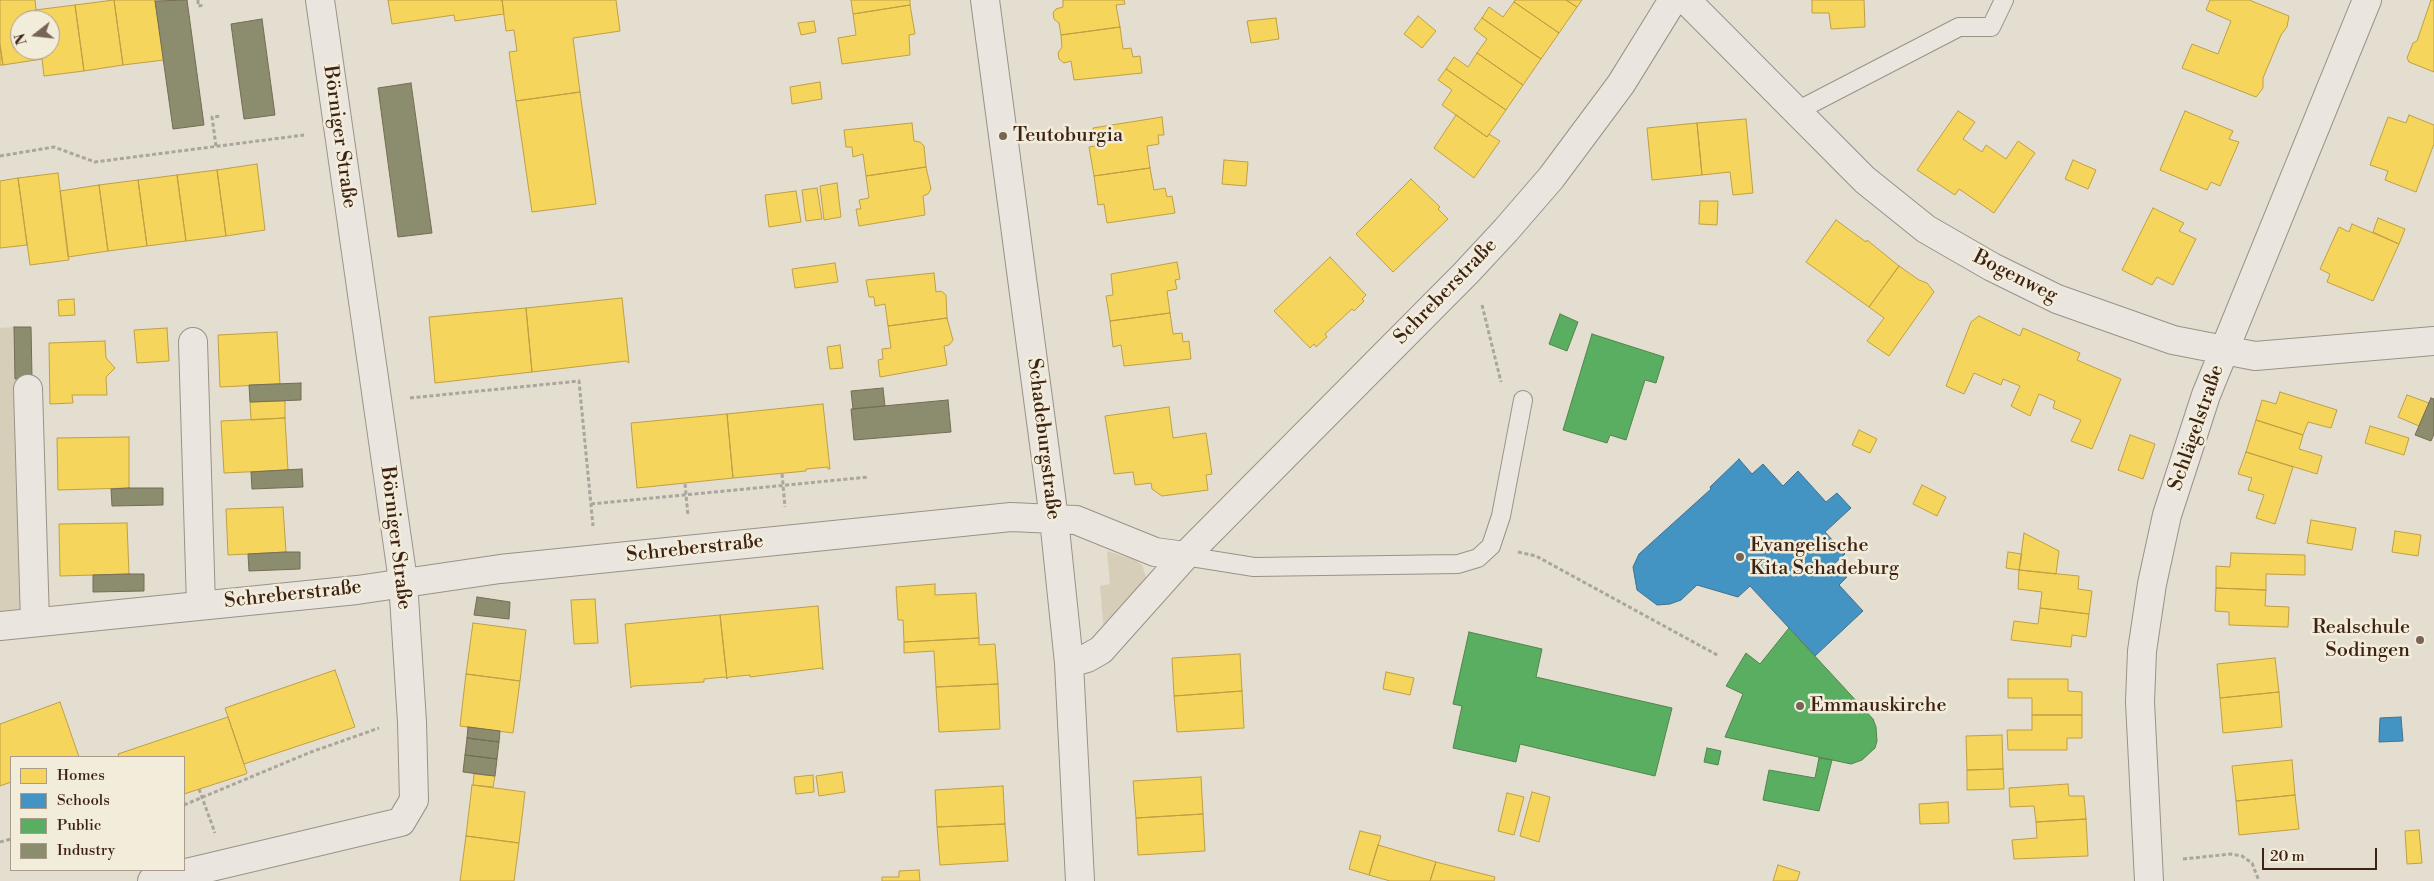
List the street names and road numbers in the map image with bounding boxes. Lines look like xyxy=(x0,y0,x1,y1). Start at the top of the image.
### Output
street label: Börniger Straße xyxy=(317,64,361,210)
street label: Schreberstraße xyxy=(1389,234,1503,350)
street label: Bogenweg xyxy=(1969,246,2061,308)
street label: Schadeburgstraße xyxy=(1021,357,1065,521)
street label: Schlägelstraße xyxy=(2164,362,2230,494)
street label: Börniger Straße xyxy=(374,465,416,611)
street label: Schreberstraße xyxy=(625,530,765,568)
street label: Schreberstraße xyxy=(223,576,363,614)

